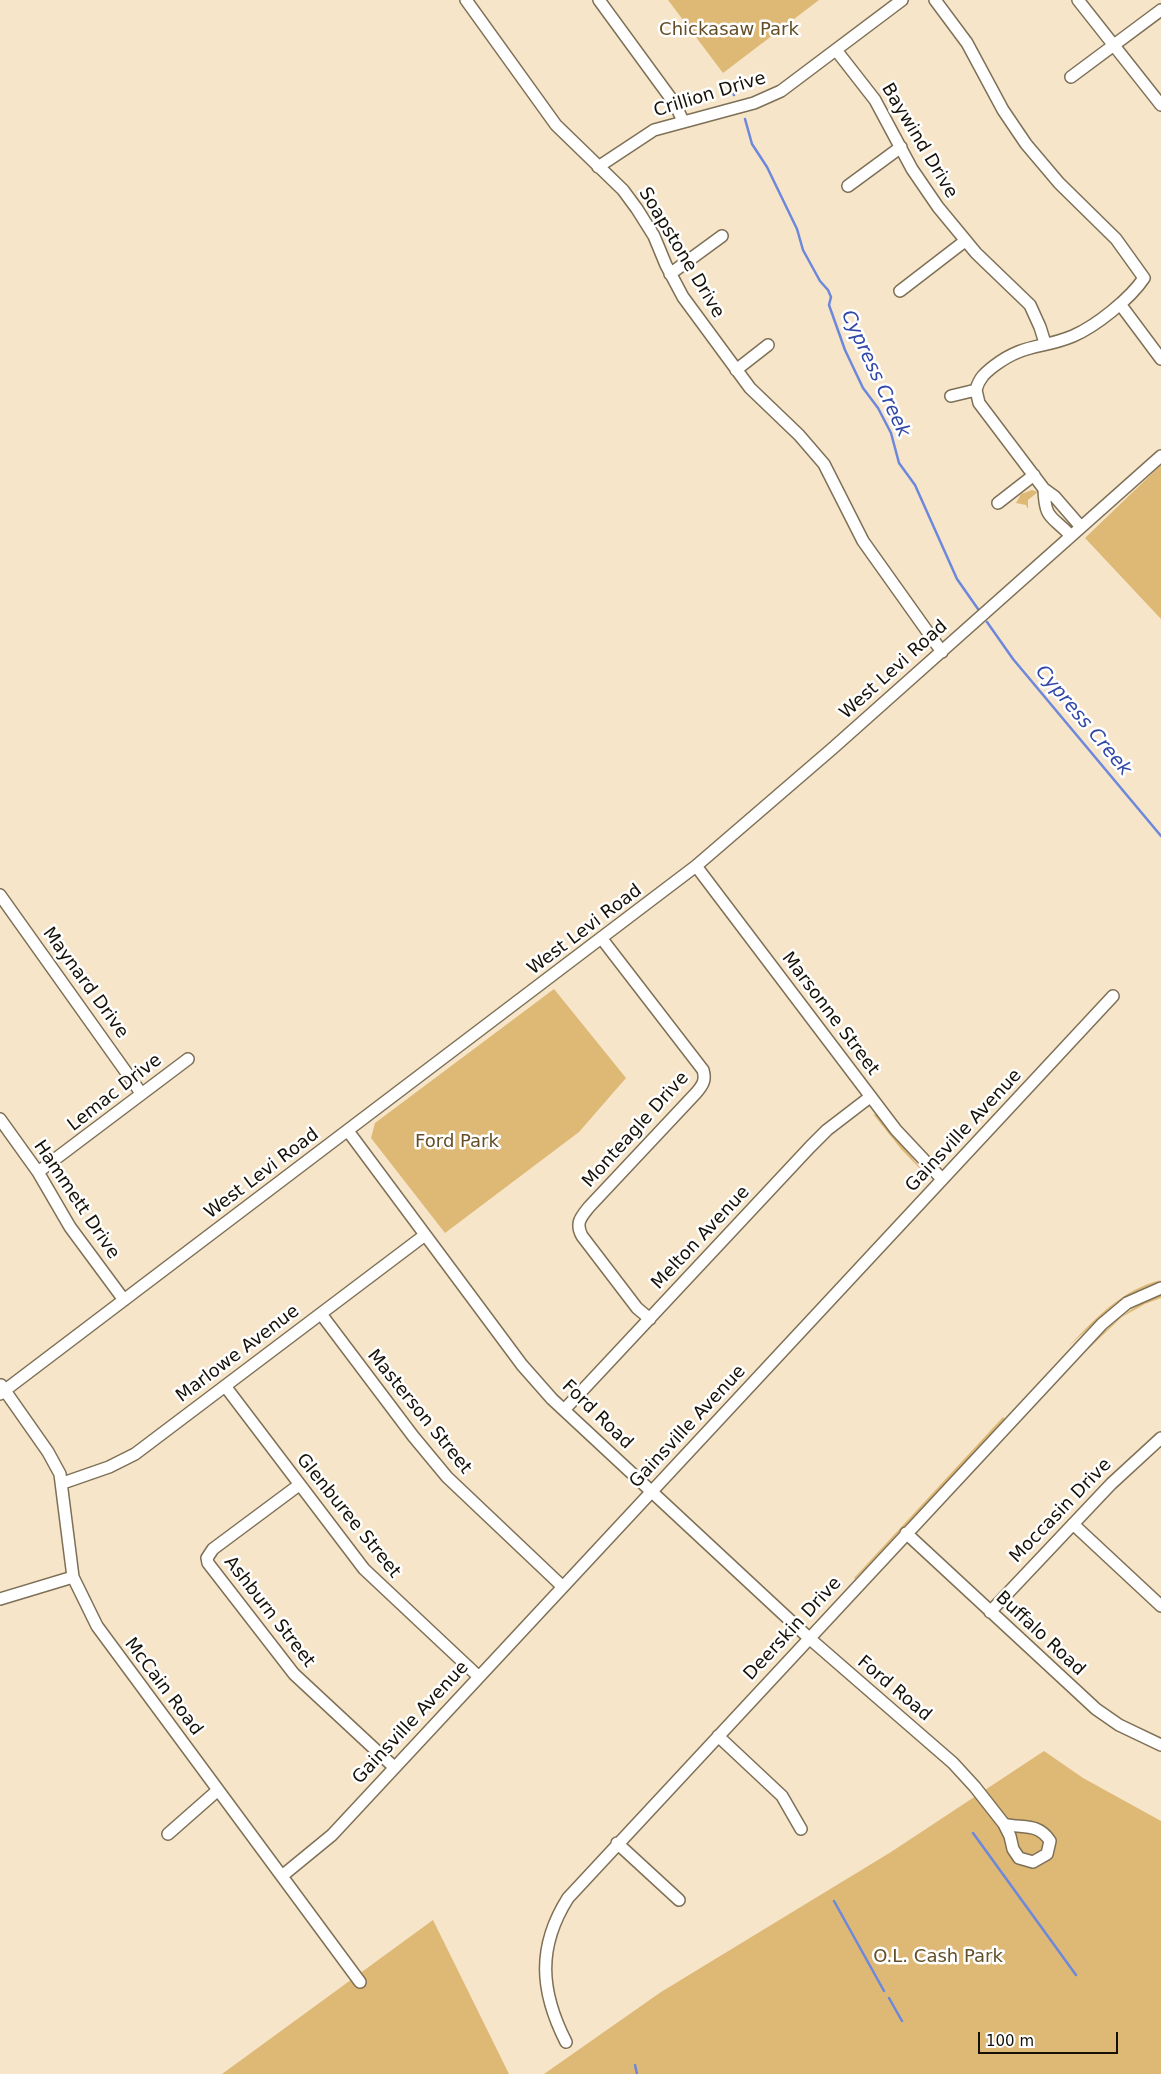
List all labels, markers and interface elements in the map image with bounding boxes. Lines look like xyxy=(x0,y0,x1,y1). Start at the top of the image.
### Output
park label: Chickasaw Park xyxy=(659,19,799,41)
street label: Crillion Drive xyxy=(651,68,769,122)
street label: Baywind Drive xyxy=(876,80,962,202)
street label: Soapstone Drive xyxy=(633,184,729,322)
water label: Cypress Creek xyxy=(836,307,914,441)
street label: West Levi Road xyxy=(836,616,952,724)
water label: Cypress Creek xyxy=(1030,661,1136,781)
street label: West Levi Road xyxy=(524,880,646,980)
street label: Maynard Drive xyxy=(38,923,132,1043)
street label: Marsonne Street xyxy=(777,948,883,1080)
street label: Lemac Drive xyxy=(64,1050,166,1136)
street label: Gainsville Avenue xyxy=(902,1065,1026,1197)
street label: Monteagle Drive xyxy=(578,1068,694,1192)
street label: West Levi Road xyxy=(201,1124,323,1224)
park label: Ford Park xyxy=(415,1131,499,1153)
street label: Hammett Drive xyxy=(28,1137,124,1263)
street label: Melton Avenue xyxy=(648,1182,754,1294)
street label: Marlowe Avenue xyxy=(172,1301,304,1407)
street label: Masterson Street xyxy=(362,1345,476,1479)
street label: Gainsville Avenue xyxy=(626,1361,750,1493)
street label: Ford Road xyxy=(557,1376,637,1454)
street label: Glenburee Street xyxy=(291,1449,405,1583)
street label: Moccasin Drive xyxy=(1006,1454,1116,1568)
street label: Ashburn Street xyxy=(219,1552,319,1672)
street label: Deerskin Drive xyxy=(740,1573,846,1685)
street label: Buffalo Road xyxy=(991,1587,1089,1681)
street label: McCain Road xyxy=(119,1634,207,1740)
street label: Ford Road xyxy=(853,1652,935,1726)
street label: Gainsville Avenue xyxy=(349,1657,473,1789)
park label: O.L. Cash Park xyxy=(873,1946,1003,1968)
scale bar xyxy=(981,2022,1121,2054)
text: 100 m xyxy=(986,2032,1034,2050)

